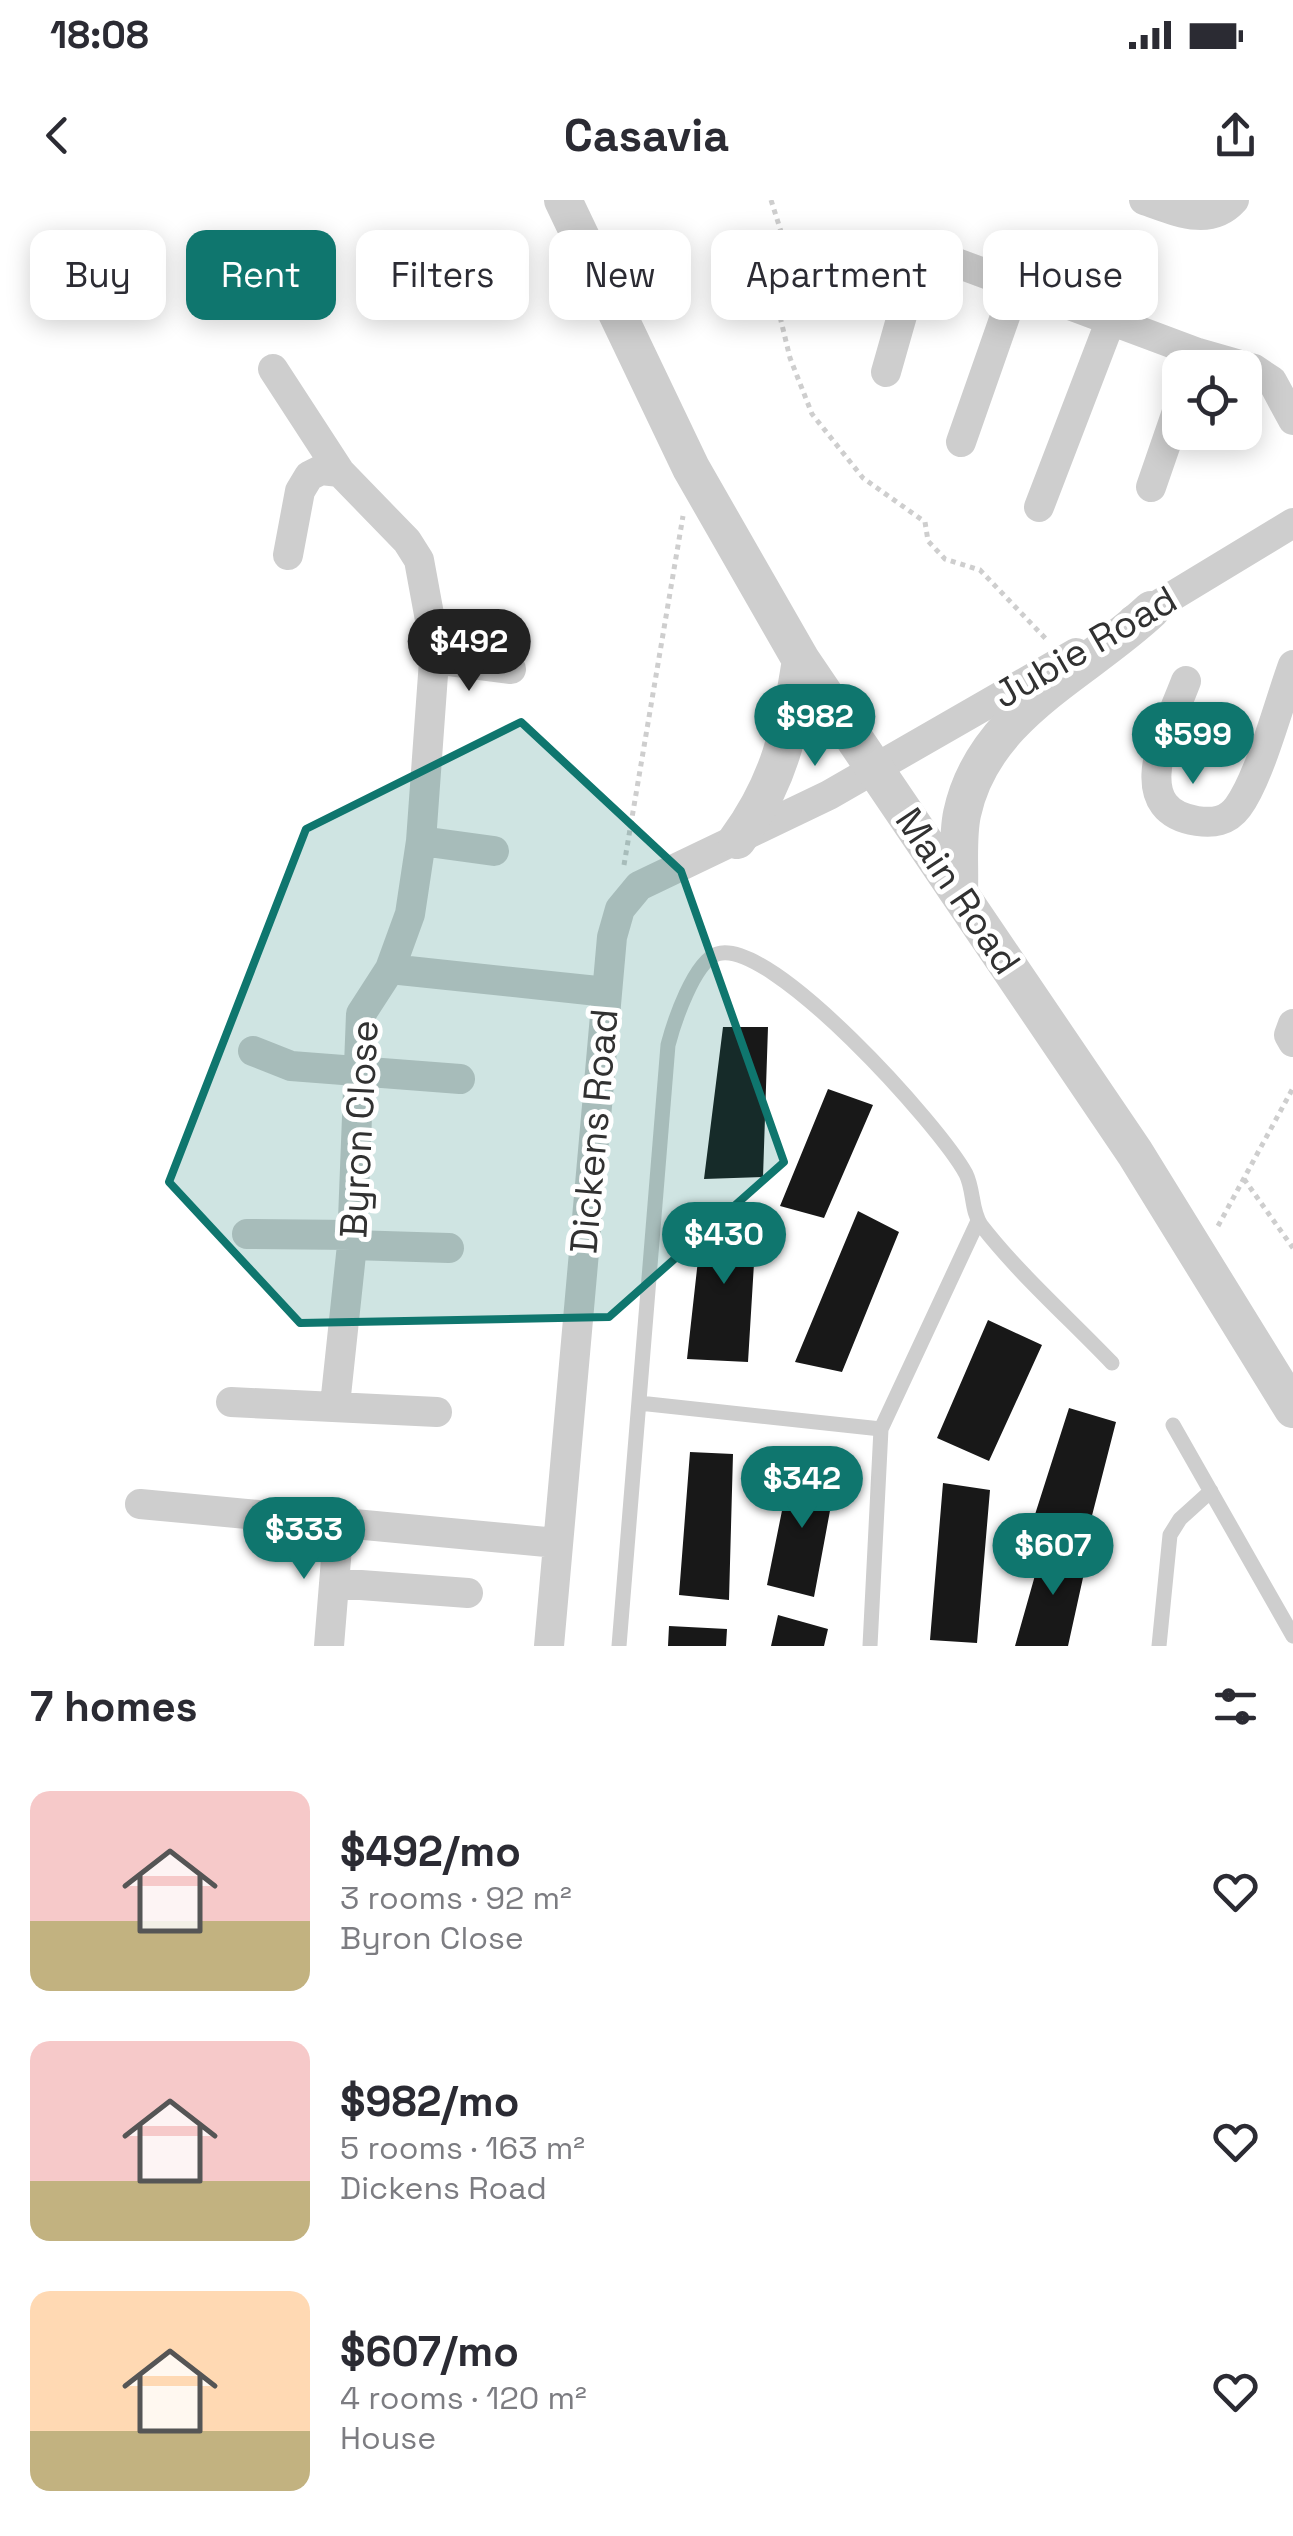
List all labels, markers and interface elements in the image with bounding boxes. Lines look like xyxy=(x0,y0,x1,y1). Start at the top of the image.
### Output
text: 18:08 xyxy=(50,11,149,59)
text: Casavia xyxy=(564,107,729,164)
icon: back xyxy=(30,108,85,163)
icon: share xyxy=(1208,108,1263,163)
chip: Buy xyxy=(30,230,166,320)
chip: Rent xyxy=(186,230,336,320)
chip: Filters xyxy=(356,230,529,320)
chip: New xyxy=(549,230,691,320)
chip: Apartment xyxy=(711,230,963,320)
chip: House xyxy=(983,230,1158,320)
map controls xyxy=(1162,350,1262,450)
button: locate xyxy=(1162,350,1262,450)
street label: Jubie Road xyxy=(985,575,1185,719)
pin: $492 xyxy=(410,609,528,694)
text: $492 xyxy=(430,621,508,661)
pin: $982 xyxy=(756,684,874,769)
text: $982 xyxy=(776,696,854,736)
pin: $599 xyxy=(1134,702,1252,787)
text: $599 xyxy=(1154,714,1232,754)
street label: Main Road xyxy=(885,799,1031,983)
street label: Dickens Road xyxy=(559,1007,629,1255)
street label: Byron Close xyxy=(329,1019,389,1239)
pin: $430 xyxy=(665,1202,783,1287)
text: $430 xyxy=(684,1214,764,1254)
pin: $342 xyxy=(743,1446,861,1531)
text: $342 xyxy=(763,1458,841,1498)
pin: $333 xyxy=(245,1497,363,1582)
text: $333 xyxy=(265,1509,343,1549)
pin: $607 xyxy=(994,1513,1112,1598)
text: $607 xyxy=(1015,1525,1092,1565)
icon: filters xyxy=(1208,1679,1263,1734)
text: 7 homes xyxy=(30,1680,198,1733)
text: $492/mo xyxy=(340,1825,521,1878)
icon: home xyxy=(110,1831,230,1951)
icon: heart xyxy=(1208,1864,1263,1919)
text: 3 rooms · 92 m² xyxy=(340,1878,572,1918)
text: Byron Close xyxy=(340,1918,524,1958)
text: $982/mo xyxy=(340,2075,519,2128)
icon: home xyxy=(110,2081,230,2201)
icon: heart xyxy=(1208,2114,1263,2169)
text: 5 rooms · 163 m² xyxy=(340,2128,585,2168)
text: Dickens Road xyxy=(340,2168,547,2208)
text: $607/mo xyxy=(340,2325,519,2378)
icon: home xyxy=(110,2331,230,2451)
icon: heart xyxy=(1208,2364,1263,2419)
text: 4 rooms · 120 m² xyxy=(340,2378,587,2418)
text: House xyxy=(340,2418,436,2458)

